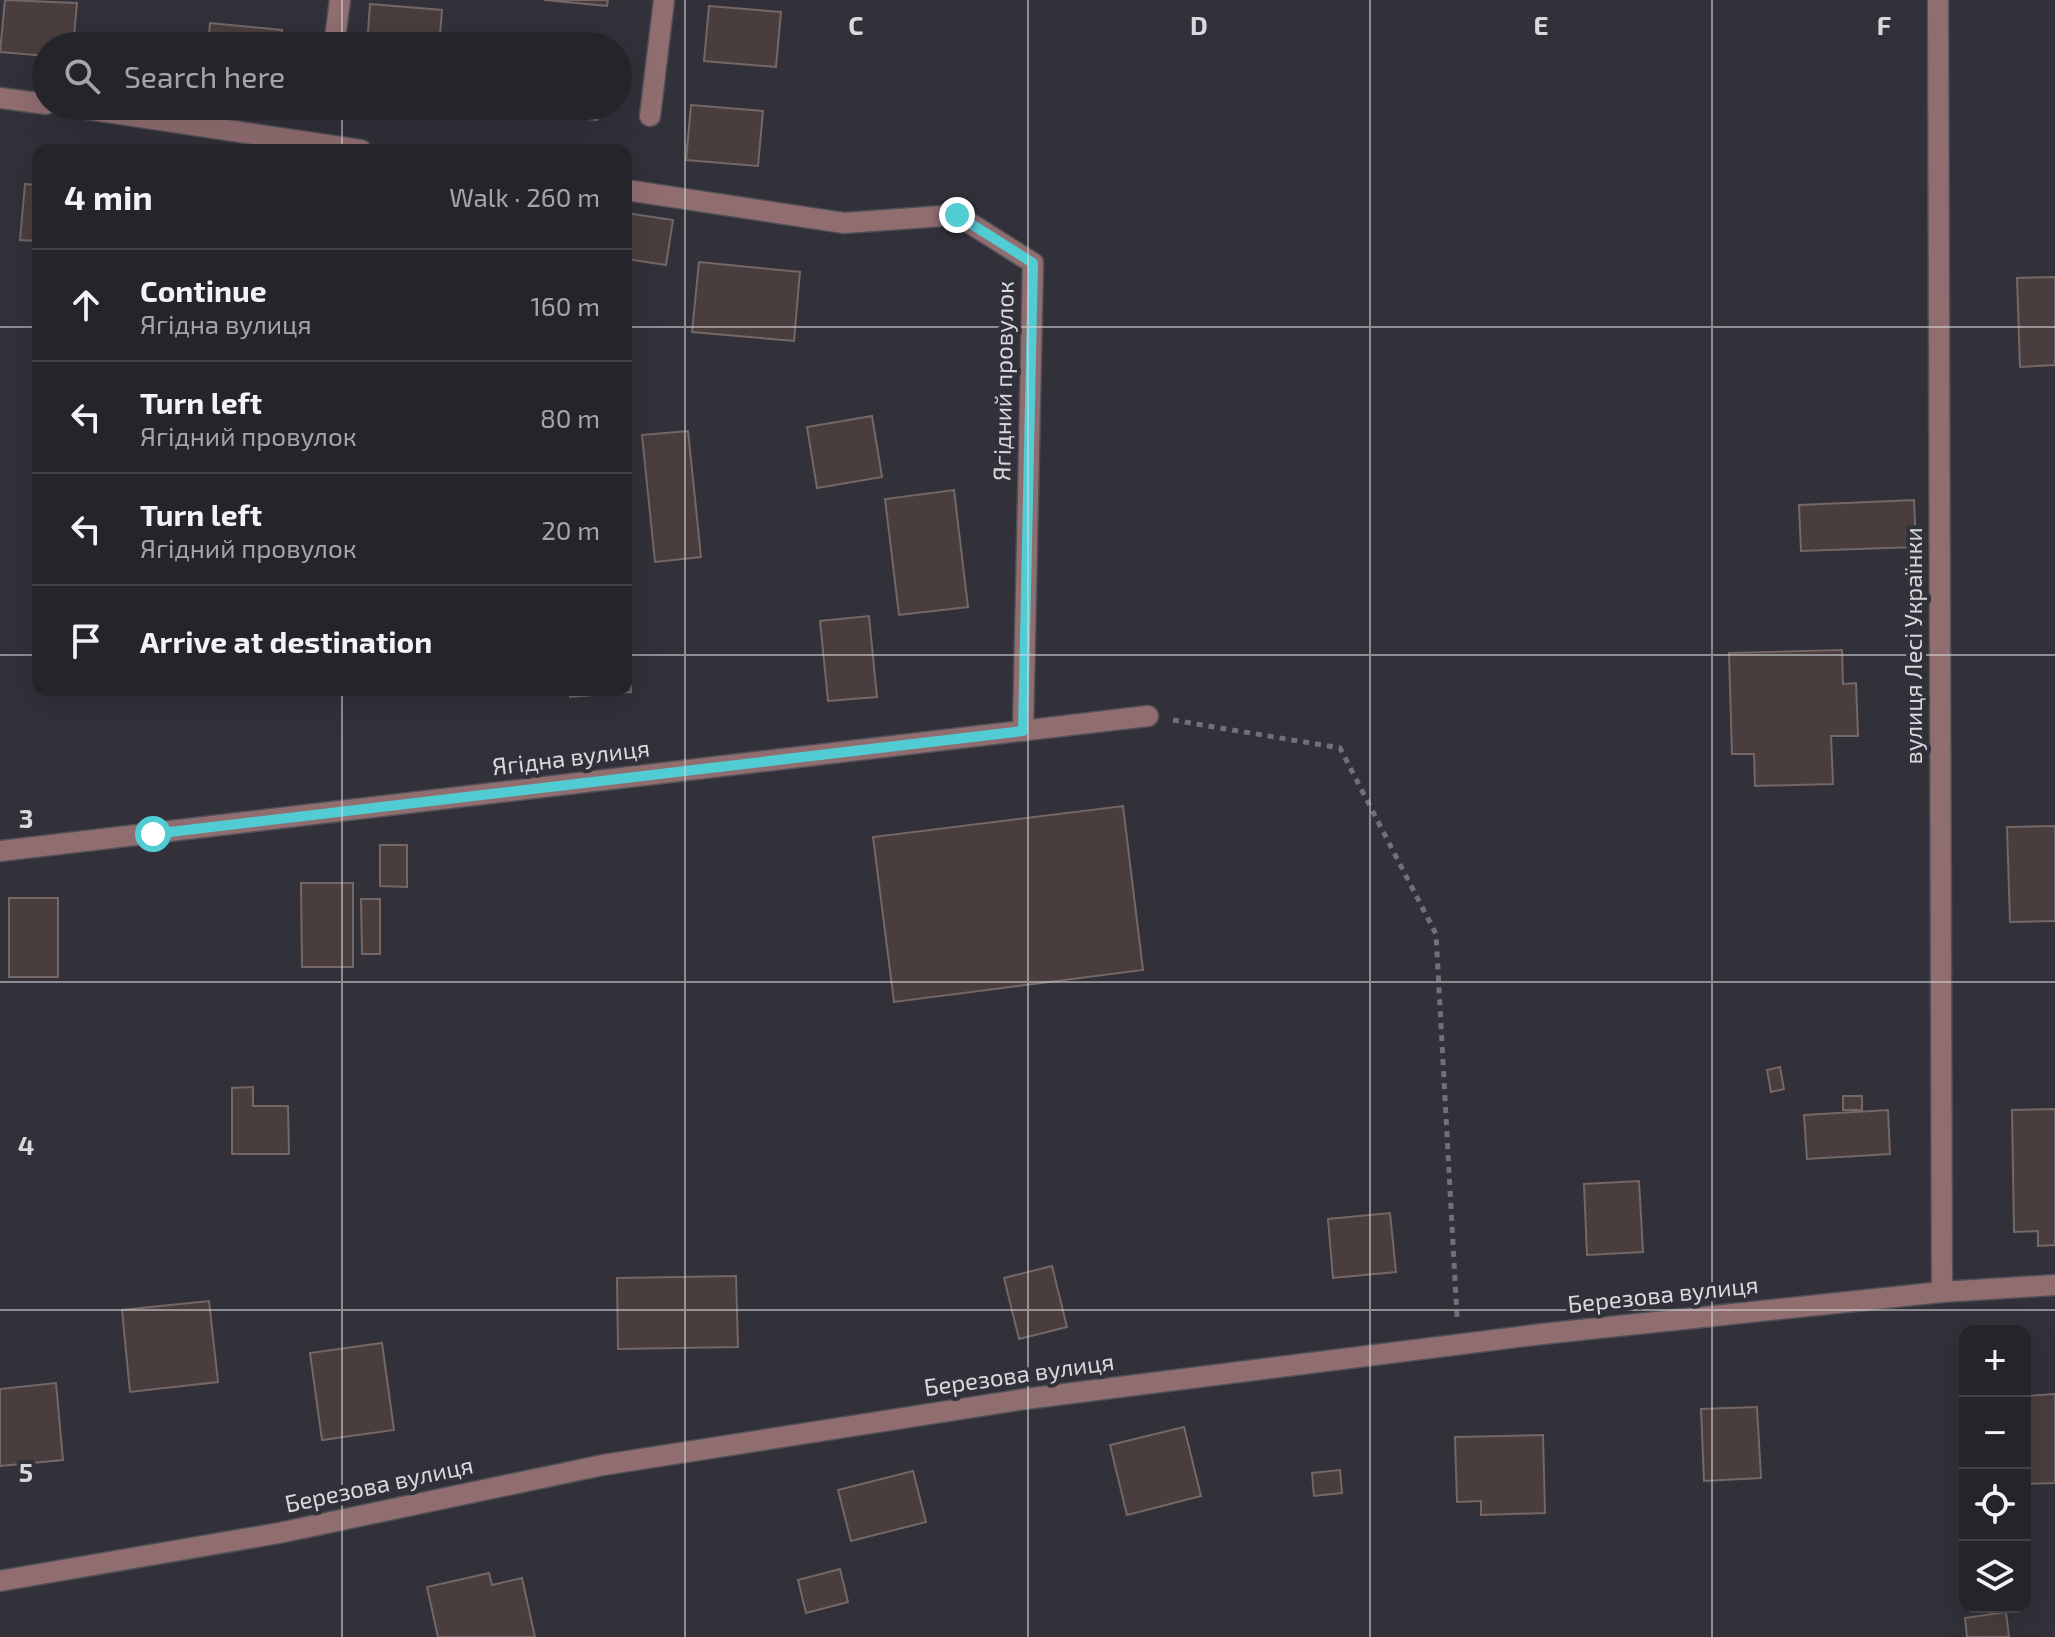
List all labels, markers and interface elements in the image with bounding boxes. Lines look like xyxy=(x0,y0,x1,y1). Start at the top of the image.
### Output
text: C xyxy=(848,9,864,40)
text: D xyxy=(1190,9,1208,40)
text: E xyxy=(1533,9,1549,40)
text: F xyxy=(1877,9,1891,40)
search box xyxy=(32,32,632,120)
icon: search xyxy=(60,54,104,98)
text: Search here xyxy=(124,58,285,94)
text: 4 min xyxy=(64,176,153,217)
text: Walk · 260 m xyxy=(449,181,600,212)
route end xyxy=(939,197,975,233)
text: Continue xyxy=(140,272,267,308)
street label: Ягідний провулок xyxy=(986,281,1020,481)
icon: ahead xyxy=(64,283,108,327)
text: 160 m xyxy=(531,290,600,321)
text: Ягідна вулиця xyxy=(140,308,312,339)
text: Turn left xyxy=(140,384,262,420)
icon: left xyxy=(64,395,108,439)
text: 80 m xyxy=(540,402,600,433)
text: Ягідний провулок xyxy=(140,420,357,451)
text: Turn left xyxy=(140,496,262,532)
icon: left xyxy=(64,507,108,551)
text: 20 m xyxy=(541,514,600,545)
street label: вулиця Лесі Українки xyxy=(1898,528,1928,764)
text: Ягідний провулок xyxy=(140,532,357,563)
icon: arrive xyxy=(64,619,108,663)
text: Arrive at destination xyxy=(140,623,432,659)
street label: Ягідна вулиця xyxy=(490,732,651,782)
text: 3 xyxy=(19,802,33,833)
route start xyxy=(135,816,171,852)
text: 4 xyxy=(18,1129,34,1160)
street label: Березова вулиця xyxy=(1566,1269,1760,1319)
map controls xyxy=(1959,1325,2031,1613)
button: + xyxy=(1959,1325,2031,1397)
street label: Березова вулиця xyxy=(922,1346,1116,1402)
button: − xyxy=(1959,1397,2031,1469)
street label: Березова вулиця xyxy=(282,1449,476,1519)
text: 5 xyxy=(19,1456,33,1487)
button: locate xyxy=(1959,1469,2031,1541)
button: layers xyxy=(1959,1541,2031,1613)

